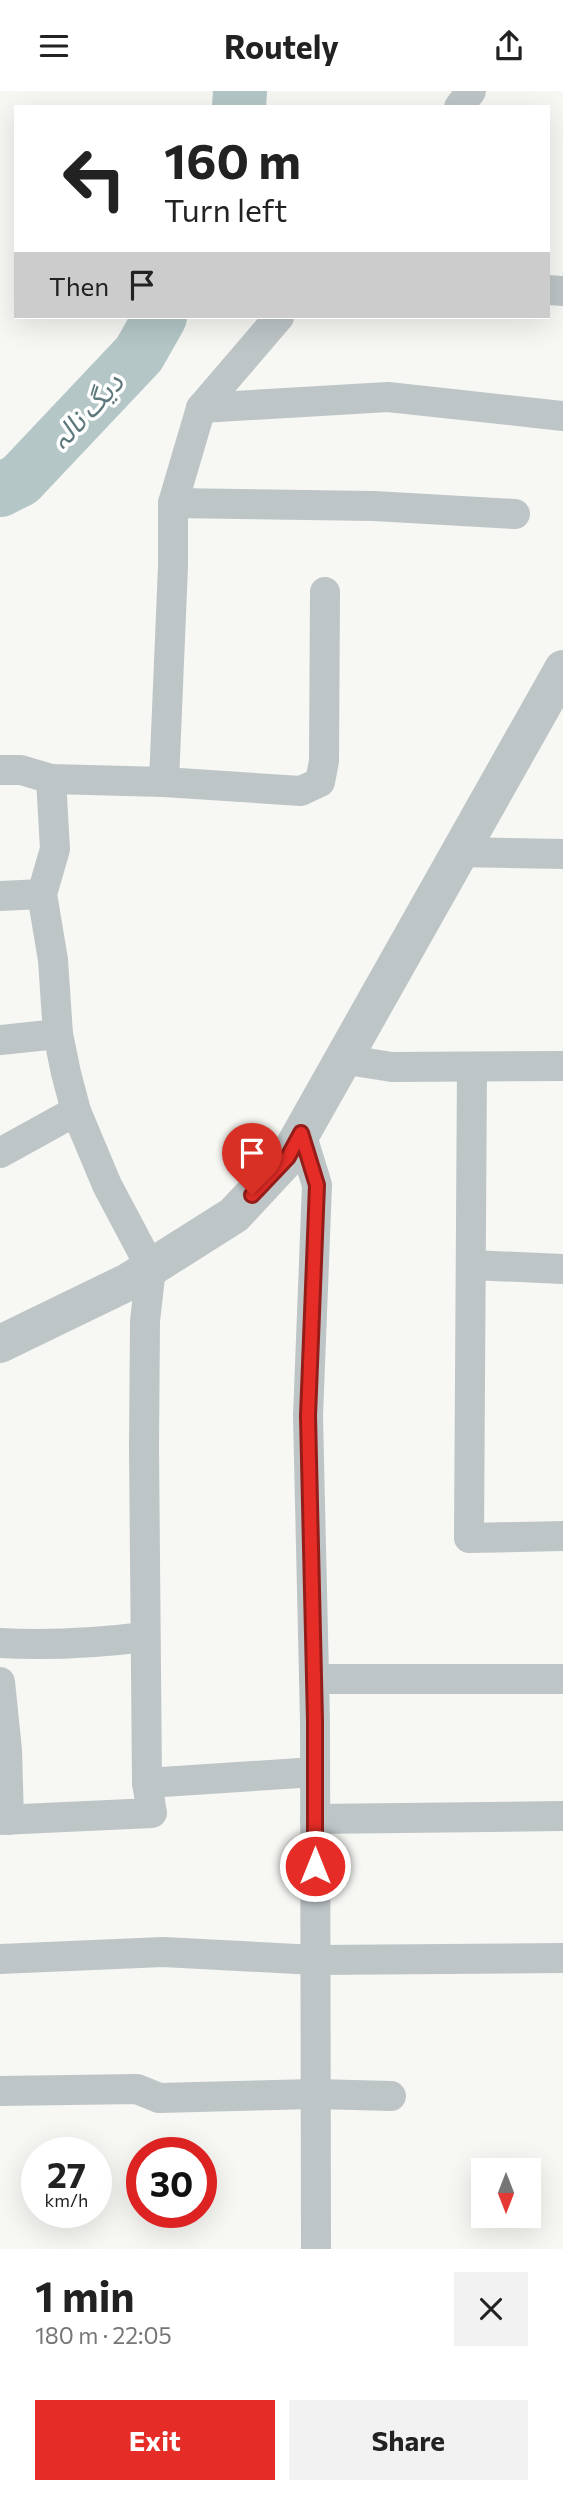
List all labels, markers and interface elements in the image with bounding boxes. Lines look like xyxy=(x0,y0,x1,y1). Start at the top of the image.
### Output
text: Routely xyxy=(224,26,339,66)
icon: menu xyxy=(35,27,73,65)
icon: share xyxy=(490,27,528,65)
text: 160 m xyxy=(164,129,301,189)
icon: left xyxy=(49,133,140,224)
text: Turn left xyxy=(164,189,288,229)
icon: arrive xyxy=(123,266,161,304)
text: Then xyxy=(49,270,109,301)
water label: دیگ نالہ xyxy=(43,365,130,455)
pin xyxy=(222,1123,282,1195)
icon: arrive xyxy=(233,1134,271,1172)
position arrow xyxy=(278,1829,352,1903)
speed limit sign: 30 xyxy=(126,2137,217,2228)
text: 27 xyxy=(47,2152,86,2195)
north arrow xyxy=(471,2158,541,2228)
map controls xyxy=(471,2158,541,2228)
text: km/h xyxy=(45,2189,88,2211)
text: 1 min xyxy=(35,2269,135,2321)
button: close xyxy=(454,2272,528,2346)
text: 180 m · 22:05 xyxy=(35,2321,172,2349)
button: Exit xyxy=(35,2400,275,2480)
button: Share xyxy=(289,2400,528,2480)

